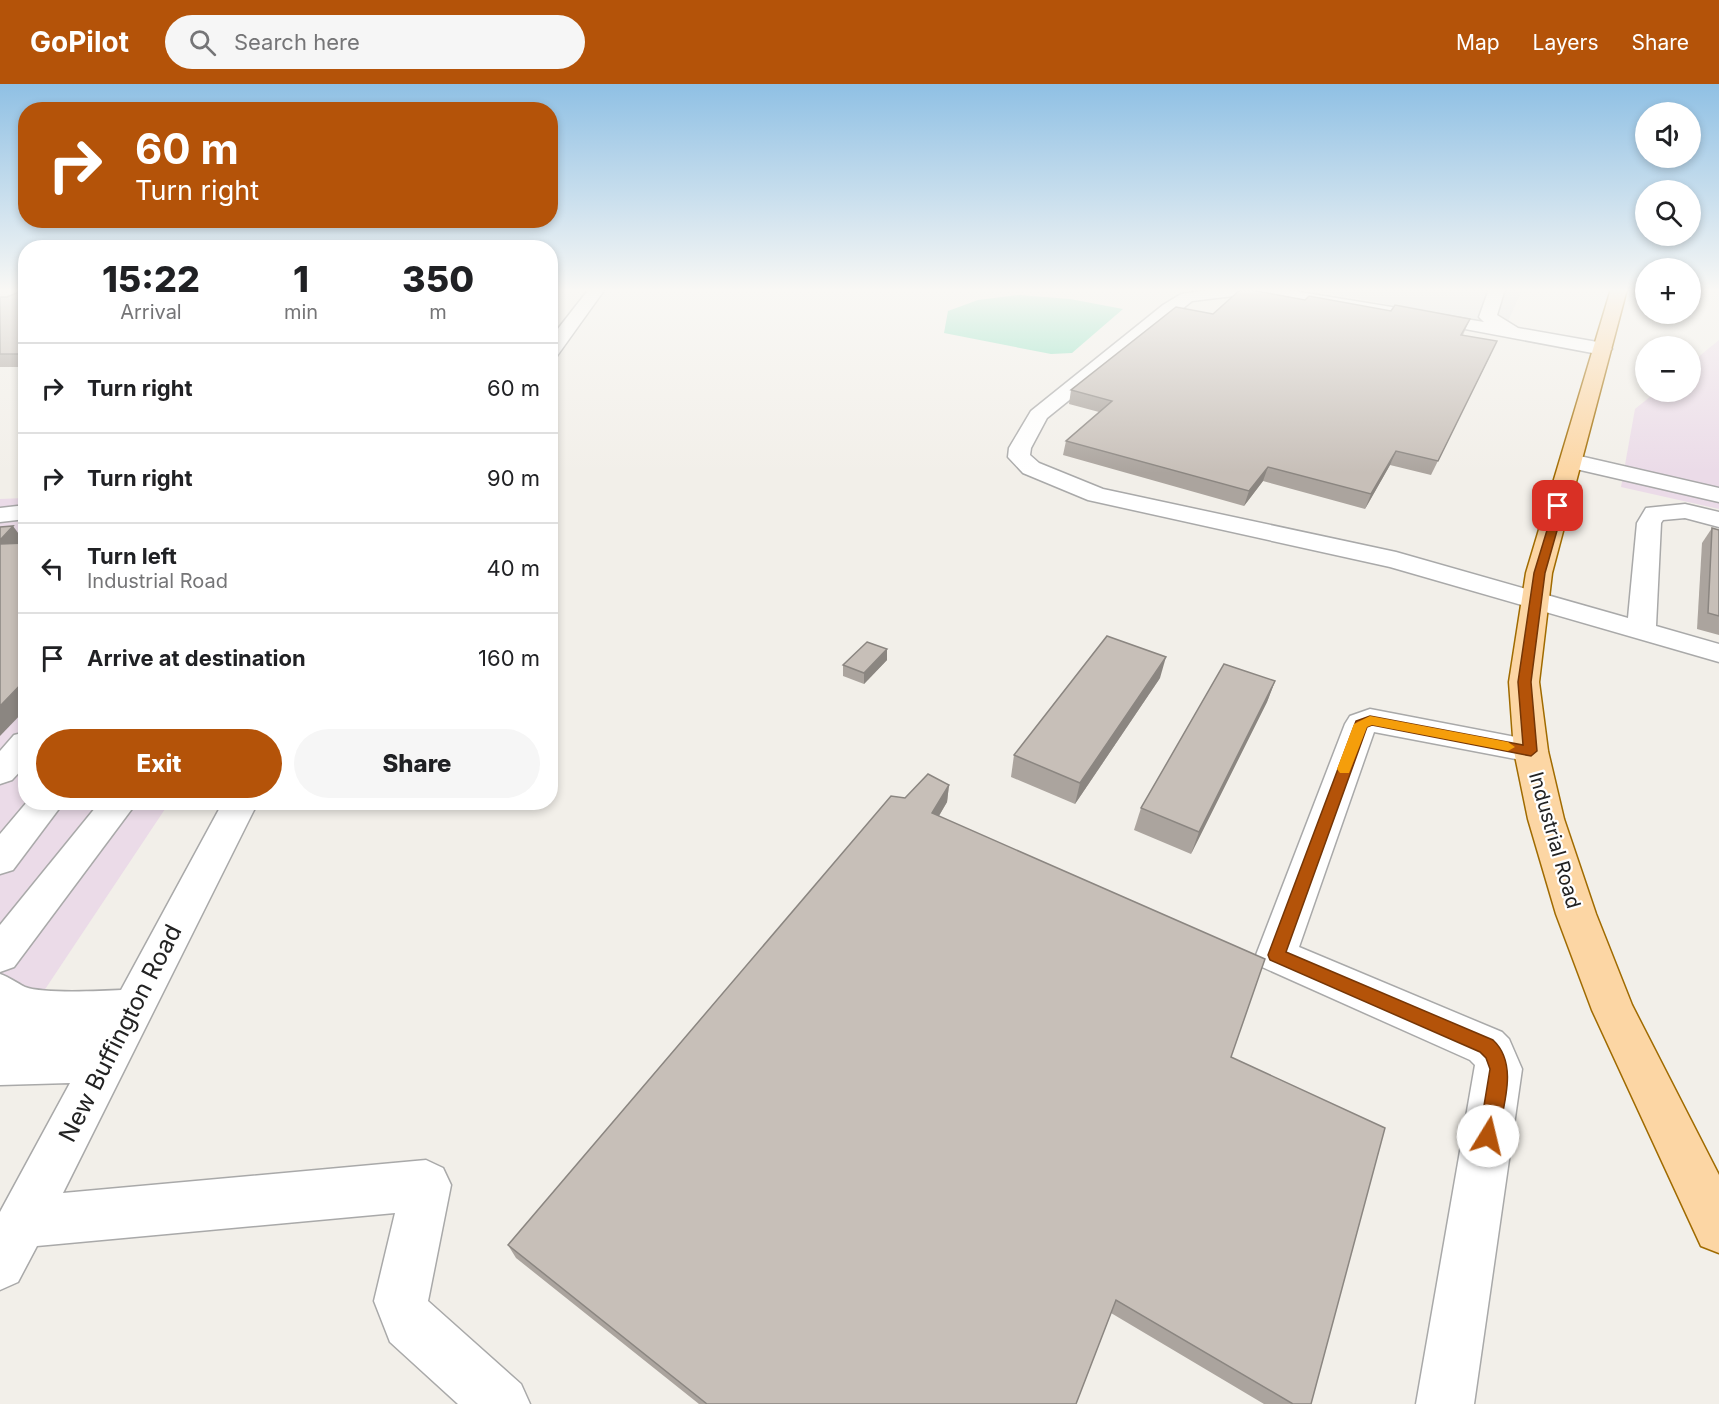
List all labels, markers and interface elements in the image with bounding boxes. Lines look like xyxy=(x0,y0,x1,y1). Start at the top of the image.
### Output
search box xyxy=(165,15,585,69)
text: GoPilot xyxy=(30,25,129,59)
icon: search xyxy=(186,26,219,59)
text: Search here xyxy=(234,29,360,55)
text: Map xyxy=(1456,30,1500,55)
text: Layers xyxy=(1533,30,1599,55)
text: Share xyxy=(1632,30,1689,55)
map controls xyxy=(1635,102,1701,402)
button: sound xyxy=(1635,102,1701,168)
text: 60 m xyxy=(135,123,239,174)
icon: right xyxy=(36,126,114,204)
text: Turn right xyxy=(135,174,259,207)
button: search xyxy=(1635,180,1701,246)
text: 15:22 xyxy=(102,257,200,301)
text: 1 xyxy=(293,257,309,301)
text: 350 xyxy=(402,257,474,301)
button: + xyxy=(1635,258,1701,324)
text: Arrival xyxy=(120,300,182,324)
text: min xyxy=(284,300,318,324)
text: m xyxy=(429,300,447,324)
button: − xyxy=(1635,336,1701,402)
icon: right xyxy=(36,372,69,405)
text: Turn right xyxy=(87,375,193,401)
text: 60 m xyxy=(487,375,540,401)
icon: right xyxy=(36,462,69,495)
text: Turn right xyxy=(87,465,193,491)
text: 90 m xyxy=(487,465,540,491)
pin xyxy=(1532,480,1583,531)
icon: arrive xyxy=(1541,489,1574,522)
text: Turn left xyxy=(87,543,177,569)
icon: left xyxy=(36,552,69,585)
text: 40 m xyxy=(486,555,540,581)
text: Industrial Road xyxy=(87,569,228,593)
icon: arrive xyxy=(36,642,69,675)
text: Arrive at destination xyxy=(87,645,306,671)
text: 160 m xyxy=(478,645,540,671)
button: Exit xyxy=(36,729,282,798)
button: Share xyxy=(294,729,540,798)
street label: Industrial Road xyxy=(1524,769,1586,911)
street label: New Buffington Road xyxy=(53,919,187,1147)
position arrow xyxy=(1456,1104,1520,1168)

